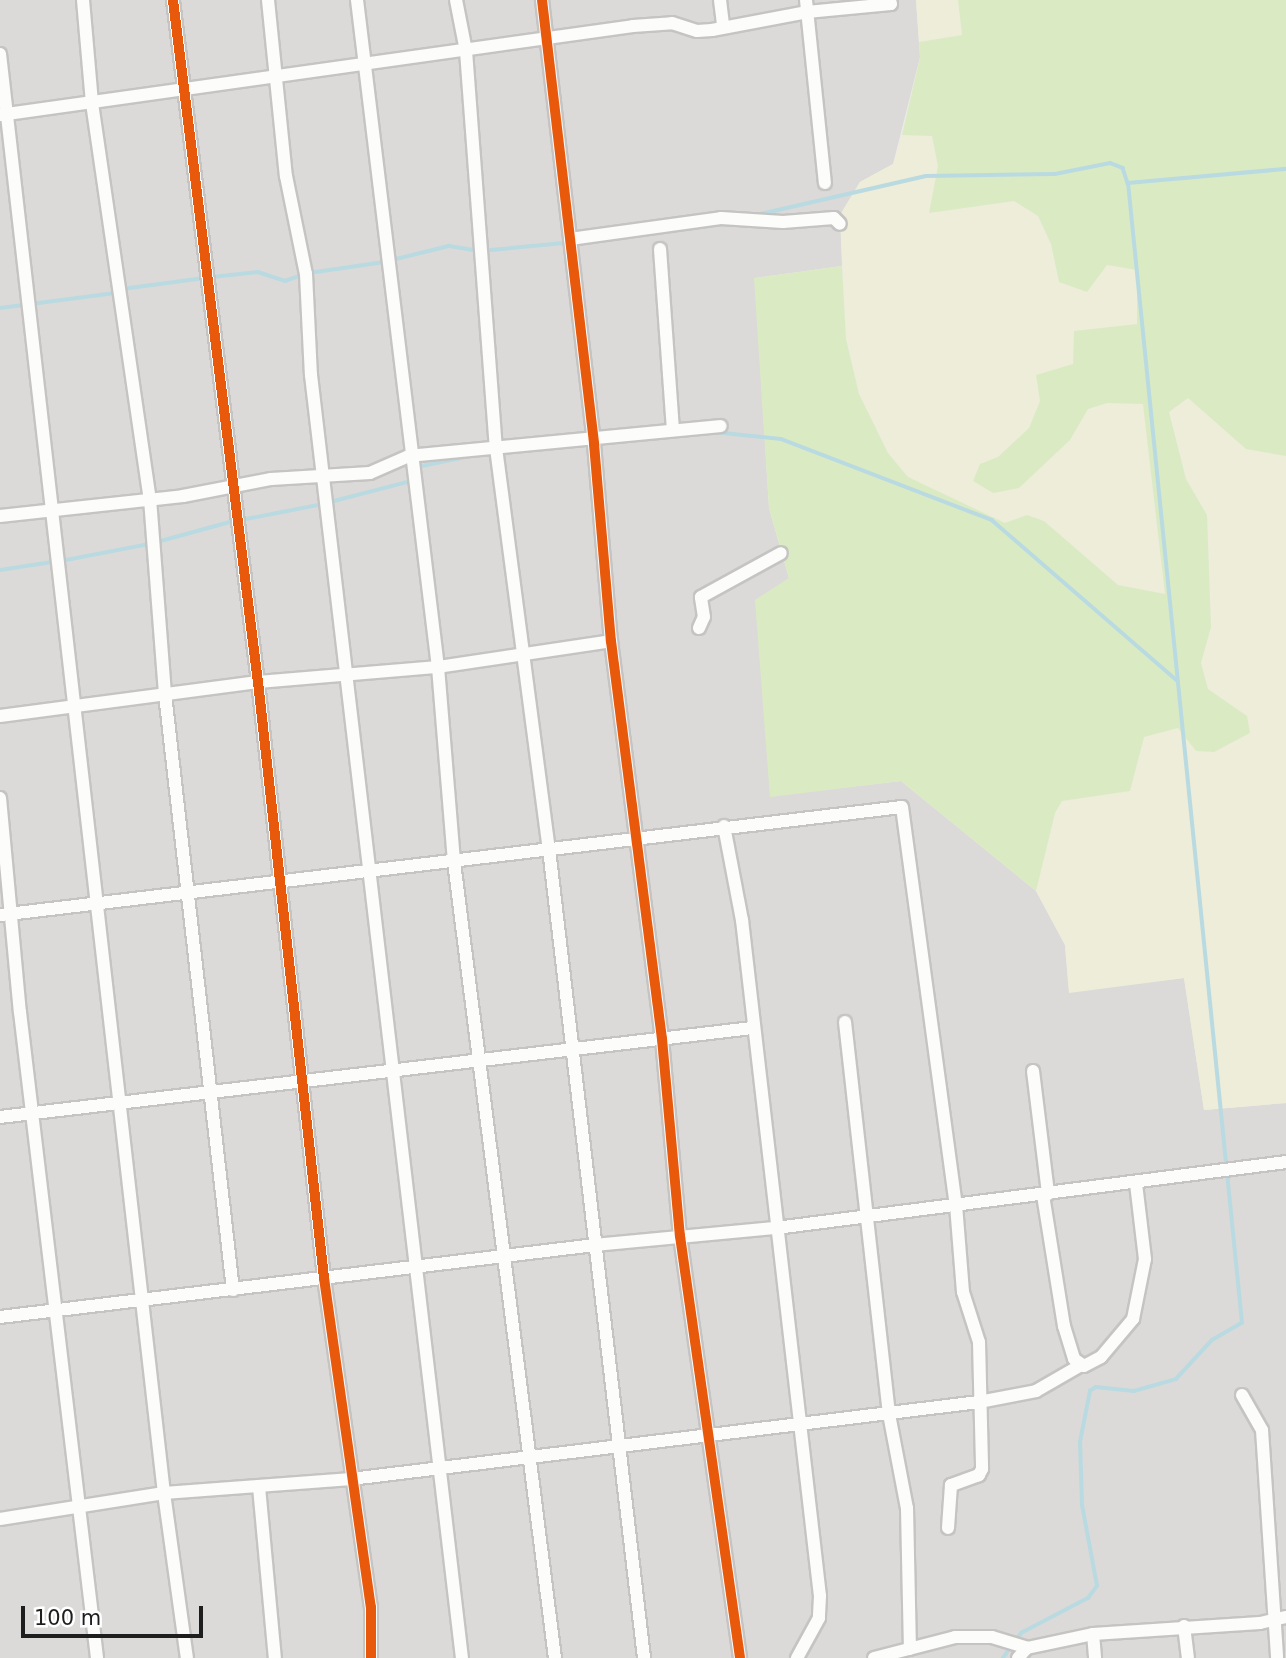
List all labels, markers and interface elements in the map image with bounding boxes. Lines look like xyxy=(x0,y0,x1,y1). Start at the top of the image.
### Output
scale bar xyxy=(24,1592,206,1636)
text: 100 m xyxy=(34,1606,101,1630)

